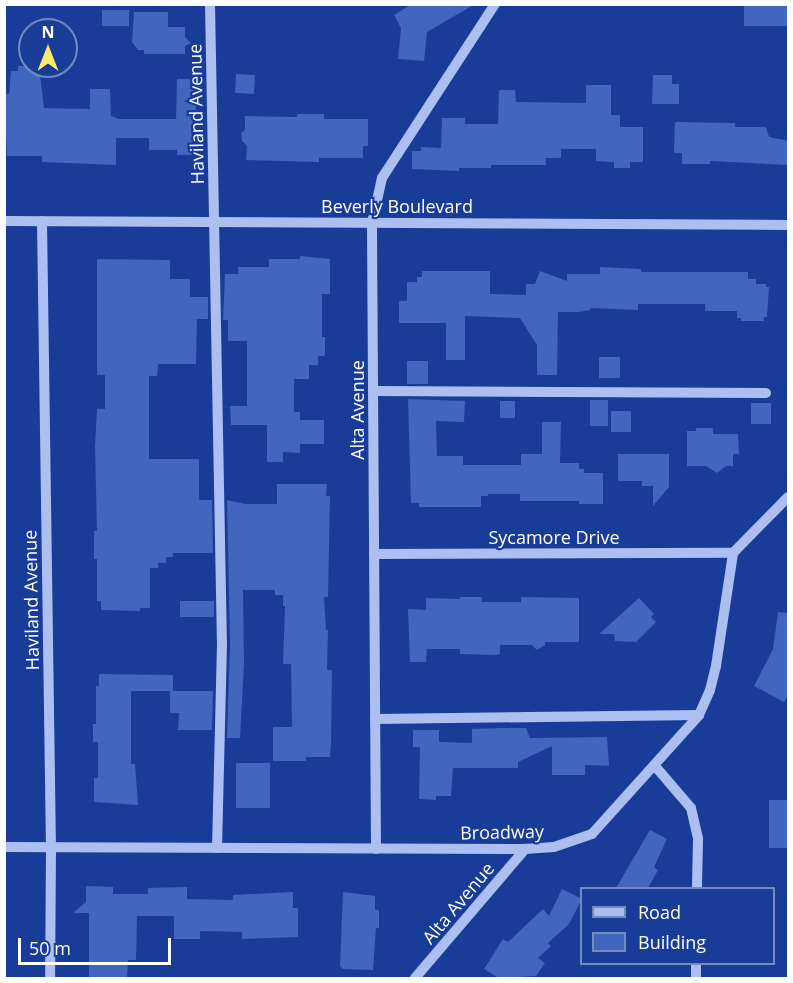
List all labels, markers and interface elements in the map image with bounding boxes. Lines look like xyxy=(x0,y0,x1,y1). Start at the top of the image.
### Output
north arrow xyxy=(18,18,78,78)
text: N xyxy=(41,21,55,43)
street label: Haviland Avenue xyxy=(184,43,208,185)
street label: Beverly Boulevard xyxy=(321,195,473,217)
street label: Alta Avenue xyxy=(346,360,368,460)
street label: Sycamore Drive xyxy=(488,526,620,548)
street label: Haviland Avenue xyxy=(19,529,43,671)
street label: Broadway xyxy=(460,820,544,844)
street label: Alta Avenue xyxy=(418,858,498,948)
legend xyxy=(580,887,775,965)
text: Road xyxy=(638,900,681,924)
scale bar xyxy=(21,926,174,964)
text: Building xyxy=(638,930,706,954)
text: 50 m xyxy=(29,936,71,960)

